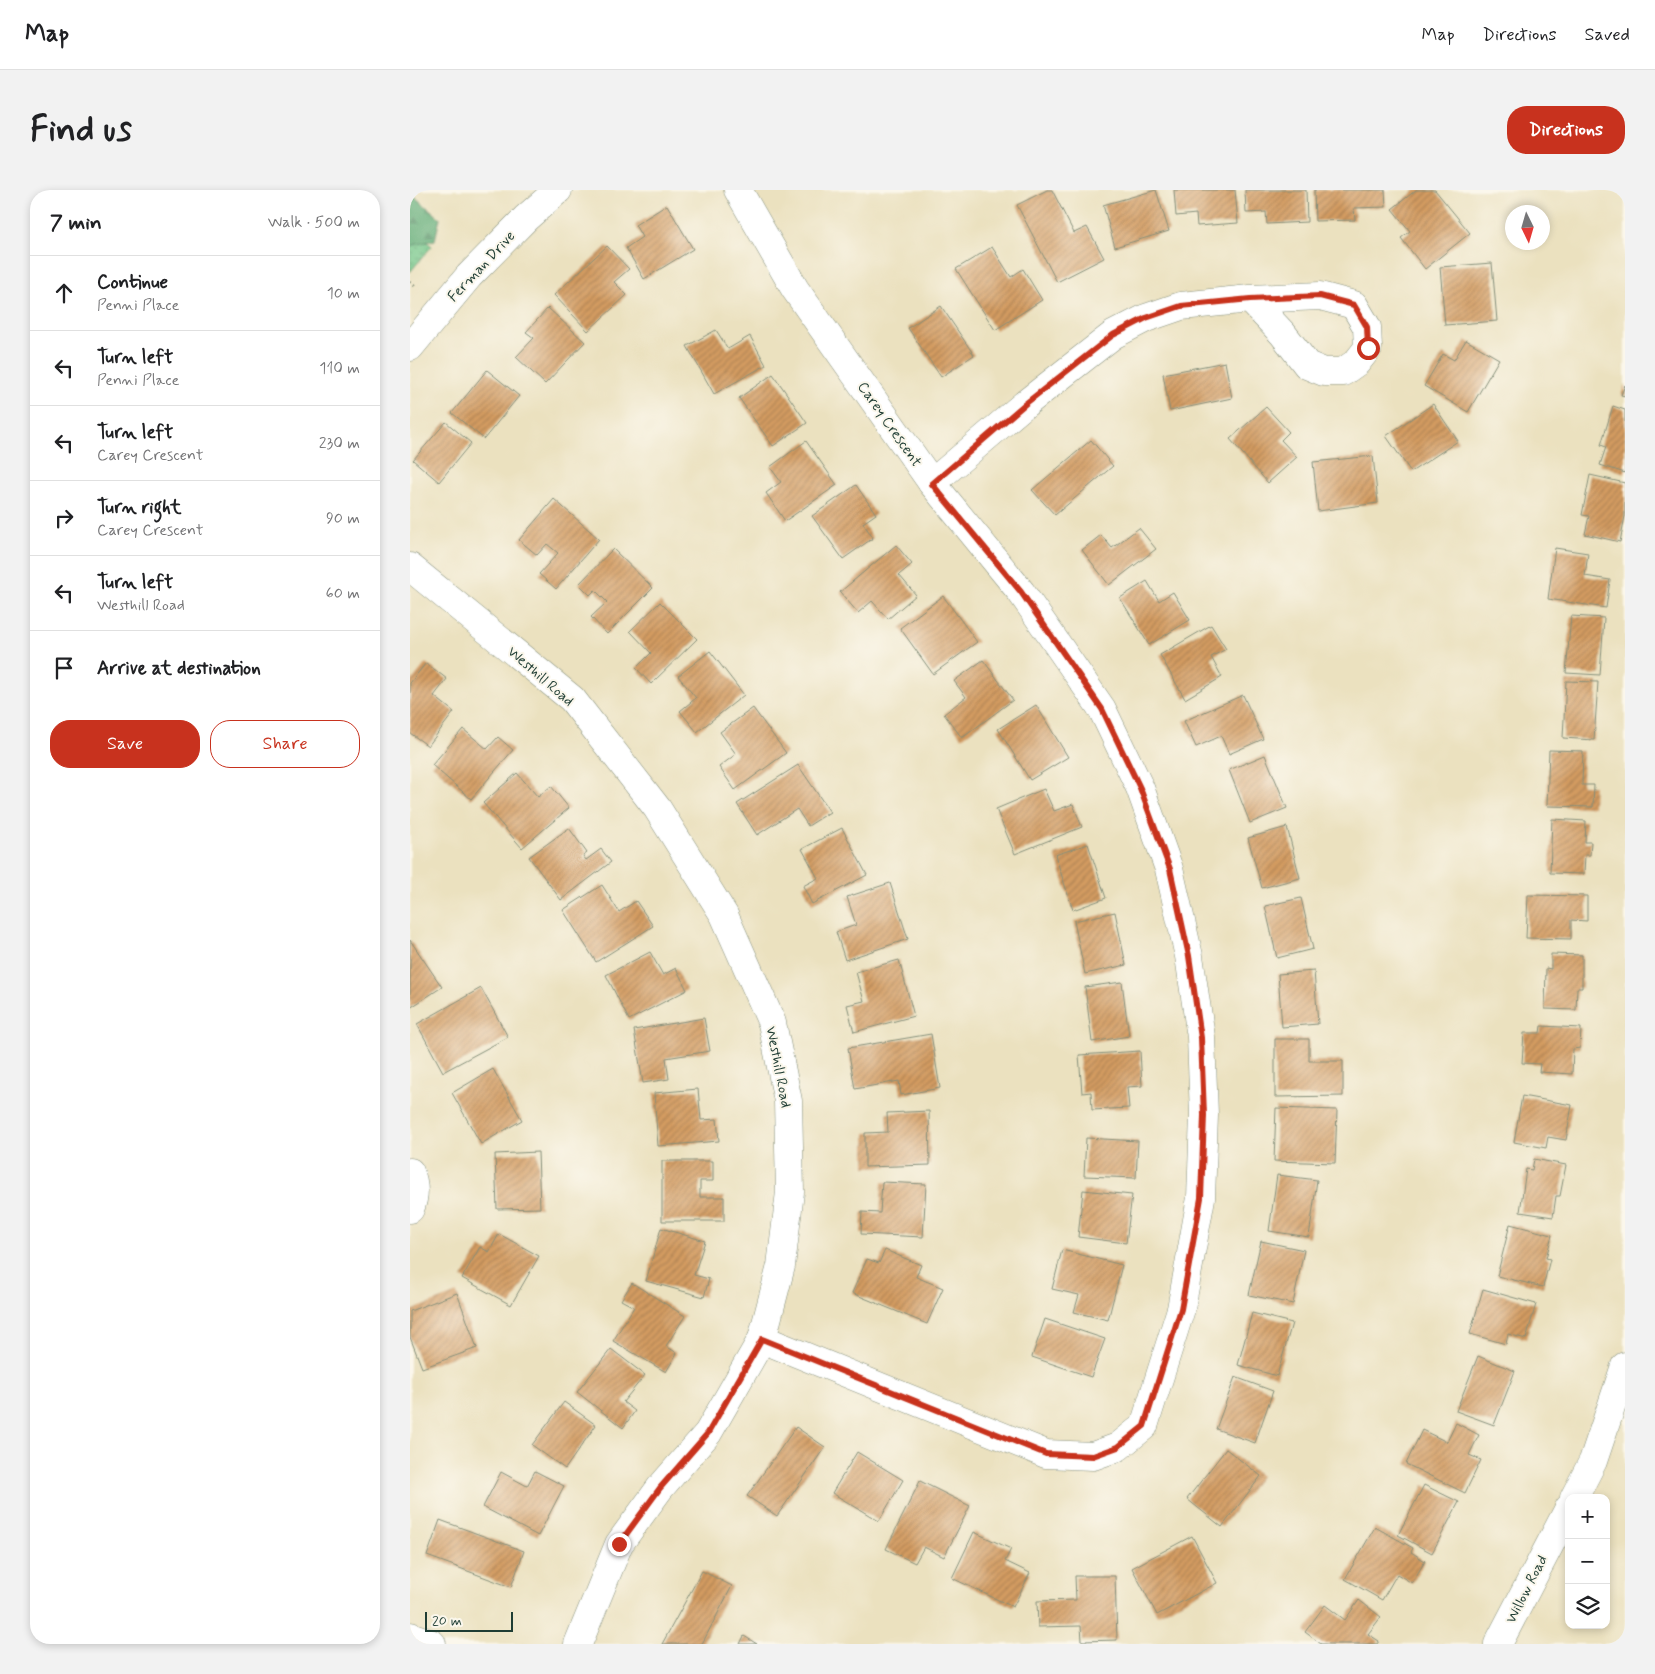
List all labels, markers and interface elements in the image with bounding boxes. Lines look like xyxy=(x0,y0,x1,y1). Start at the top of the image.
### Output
text: Map xyxy=(25,19,69,50)
text: Map xyxy=(1422,23,1455,47)
text: Directions xyxy=(1483,23,1557,47)
text: Saved xyxy=(1585,23,1630,47)
button: Directions xyxy=(1507,106,1625,154)
text: Find us xyxy=(30,107,132,153)
north arrow xyxy=(1505,205,1550,250)
text: 7 min xyxy=(50,209,102,237)
text: Walk · 500 m xyxy=(268,212,360,233)
street label: Ferman Drive xyxy=(443,227,520,307)
text: Continue xyxy=(97,270,168,295)
icon: ahead xyxy=(50,279,78,307)
text: 10 m xyxy=(327,283,360,304)
text: Penni Place xyxy=(97,295,179,316)
route start xyxy=(1357,337,1380,360)
text: Turn left xyxy=(97,345,173,370)
icon: left xyxy=(50,354,78,382)
text: 110 m xyxy=(319,358,360,379)
text: Penni Place xyxy=(97,370,179,391)
street label: Carey Crescent xyxy=(852,378,926,471)
text: Turn left xyxy=(97,420,173,445)
icon: left xyxy=(50,429,78,457)
text: 230 m xyxy=(319,433,360,454)
text: Carey Crescent xyxy=(97,445,203,466)
text: Turn right xyxy=(97,495,181,520)
icon: right xyxy=(50,504,78,532)
text: 90 m xyxy=(326,508,360,529)
text: Carey Crescent xyxy=(97,520,203,541)
text: Turn left xyxy=(97,570,173,595)
icon: left xyxy=(50,579,78,607)
text: 60 m xyxy=(326,583,360,604)
text: Westhill Road xyxy=(97,595,185,616)
street label: Westhill Road xyxy=(503,642,578,711)
icon: arrive xyxy=(50,654,78,682)
text: Arrive at destination xyxy=(97,656,261,681)
button: Save xyxy=(50,720,200,768)
button: Share xyxy=(210,720,360,768)
street label: Westhill Road xyxy=(760,1025,796,1110)
map controls xyxy=(1565,1494,1610,1629)
button: + xyxy=(1565,1494,1610,1539)
route end xyxy=(608,1533,631,1556)
button: − xyxy=(1565,1539,1610,1584)
street label: Willow Road xyxy=(1501,1552,1553,1627)
button: layers xyxy=(1565,1584,1610,1629)
scale bar xyxy=(425,1609,512,1632)
text: 20 m xyxy=(432,1612,462,1630)

